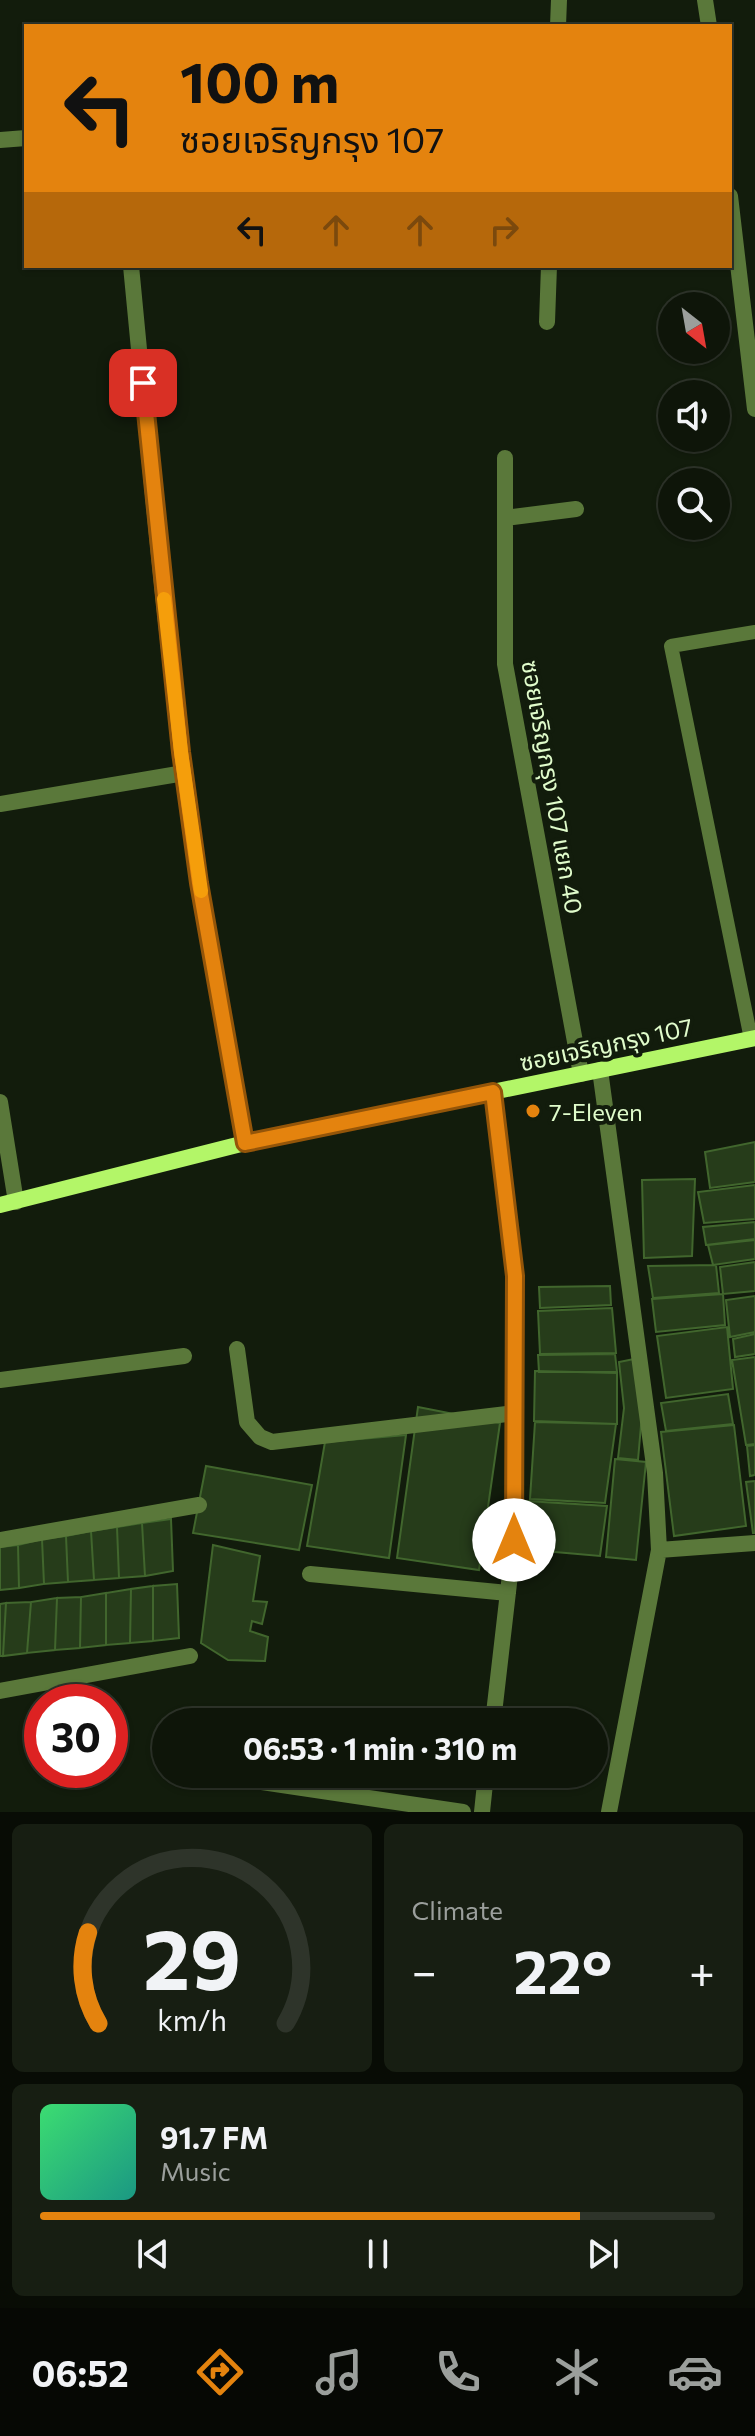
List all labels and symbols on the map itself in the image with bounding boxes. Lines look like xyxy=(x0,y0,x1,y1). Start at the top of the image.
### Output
north arrow xyxy=(658,292,730,364)
pin xyxy=(109,349,177,417)
street label: ซอยเจริญกรุง 107 แยก 40 xyxy=(514,658,590,916)
street label: ซอยเจริญกรุง 107 xyxy=(517,1012,696,1078)
place label: 7-Eleven xyxy=(549,1097,643,1126)
marker: 7-Eleven xyxy=(524,1102,542,1120)
position arrow xyxy=(472,1498,556,1582)
speed limit sign: 30 xyxy=(24,1684,128,1788)

